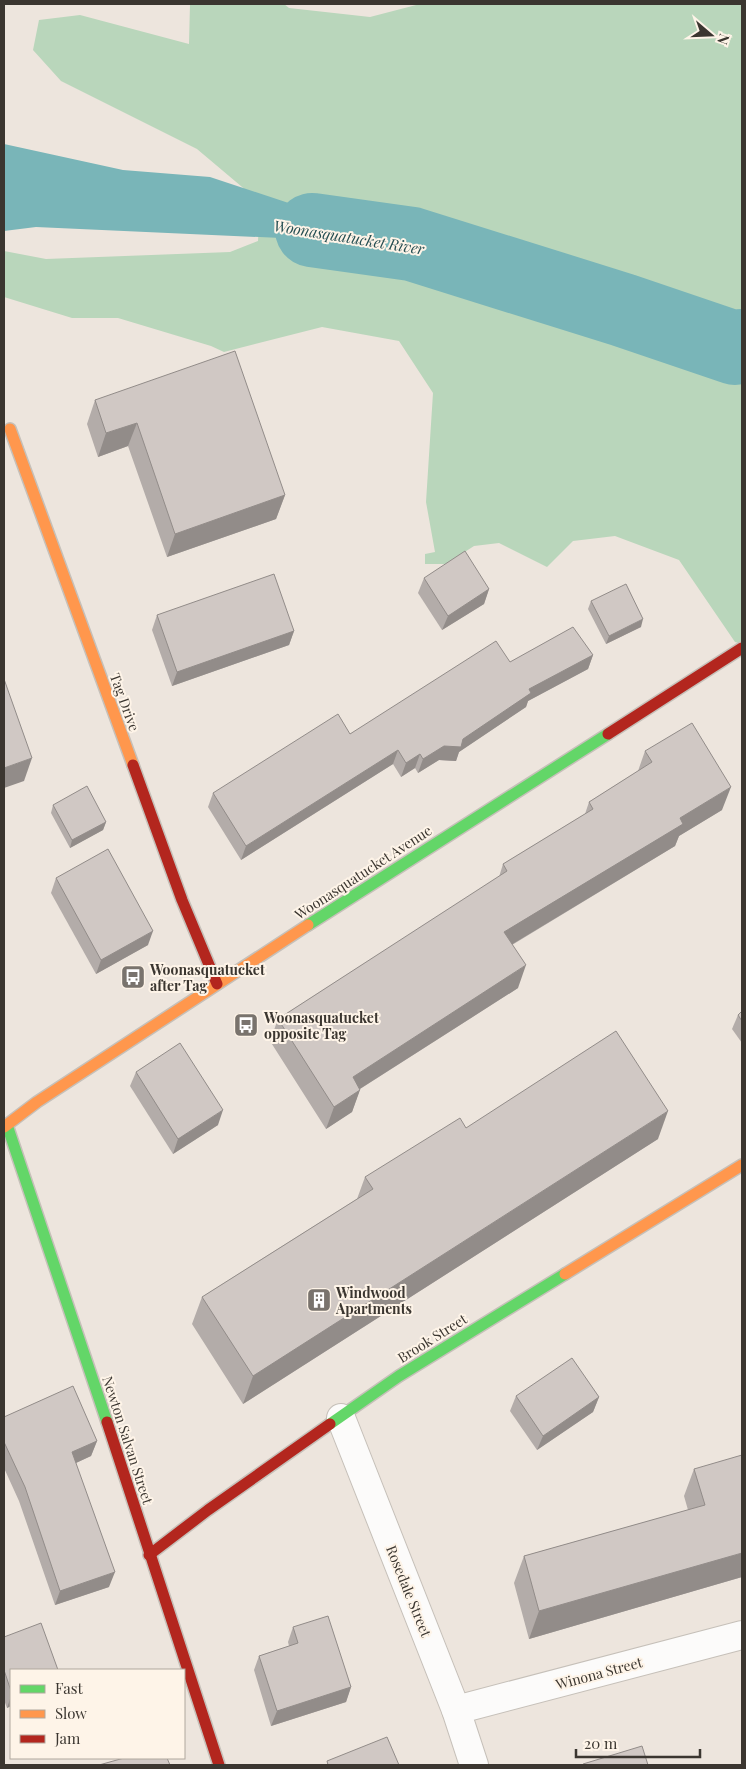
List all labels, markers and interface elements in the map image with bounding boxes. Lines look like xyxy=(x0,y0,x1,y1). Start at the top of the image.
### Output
north arrow xyxy=(686,10,736,60)
text: N xyxy=(713,32,734,47)
water label: Woonasquatucket River xyxy=(272,215,426,259)
street label: Tag Drive xyxy=(106,670,144,734)
street label: Woonasquatucket Avenue xyxy=(290,821,435,924)
place label: Woonasquatucket after Tag xyxy=(149,960,265,995)
bus stop icon: Woonasquatucket after Tag xyxy=(120,964,146,990)
place label: Woonasquatucket opposite Tag xyxy=(263,1008,379,1043)
bus stop icon: Woonasquatucket opposite Tag xyxy=(233,1012,259,1038)
place label: Windwood Apartments xyxy=(335,1283,412,1318)
building icon: Windwood Apartments xyxy=(306,1287,332,1313)
street label: Brook Street xyxy=(394,1309,471,1367)
street label: Newton Salvan Street xyxy=(98,1374,158,1507)
street label: Rosedale Street xyxy=(382,1542,436,1641)
street label: Winona Street xyxy=(553,1652,645,1694)
legend xyxy=(10,1669,185,1759)
text: Fast xyxy=(55,1678,84,1698)
text: Slow xyxy=(55,1703,87,1723)
scale bar xyxy=(576,1726,700,1758)
text: Jam xyxy=(54,1728,81,1748)
text: 20 m xyxy=(584,1733,618,1753)

